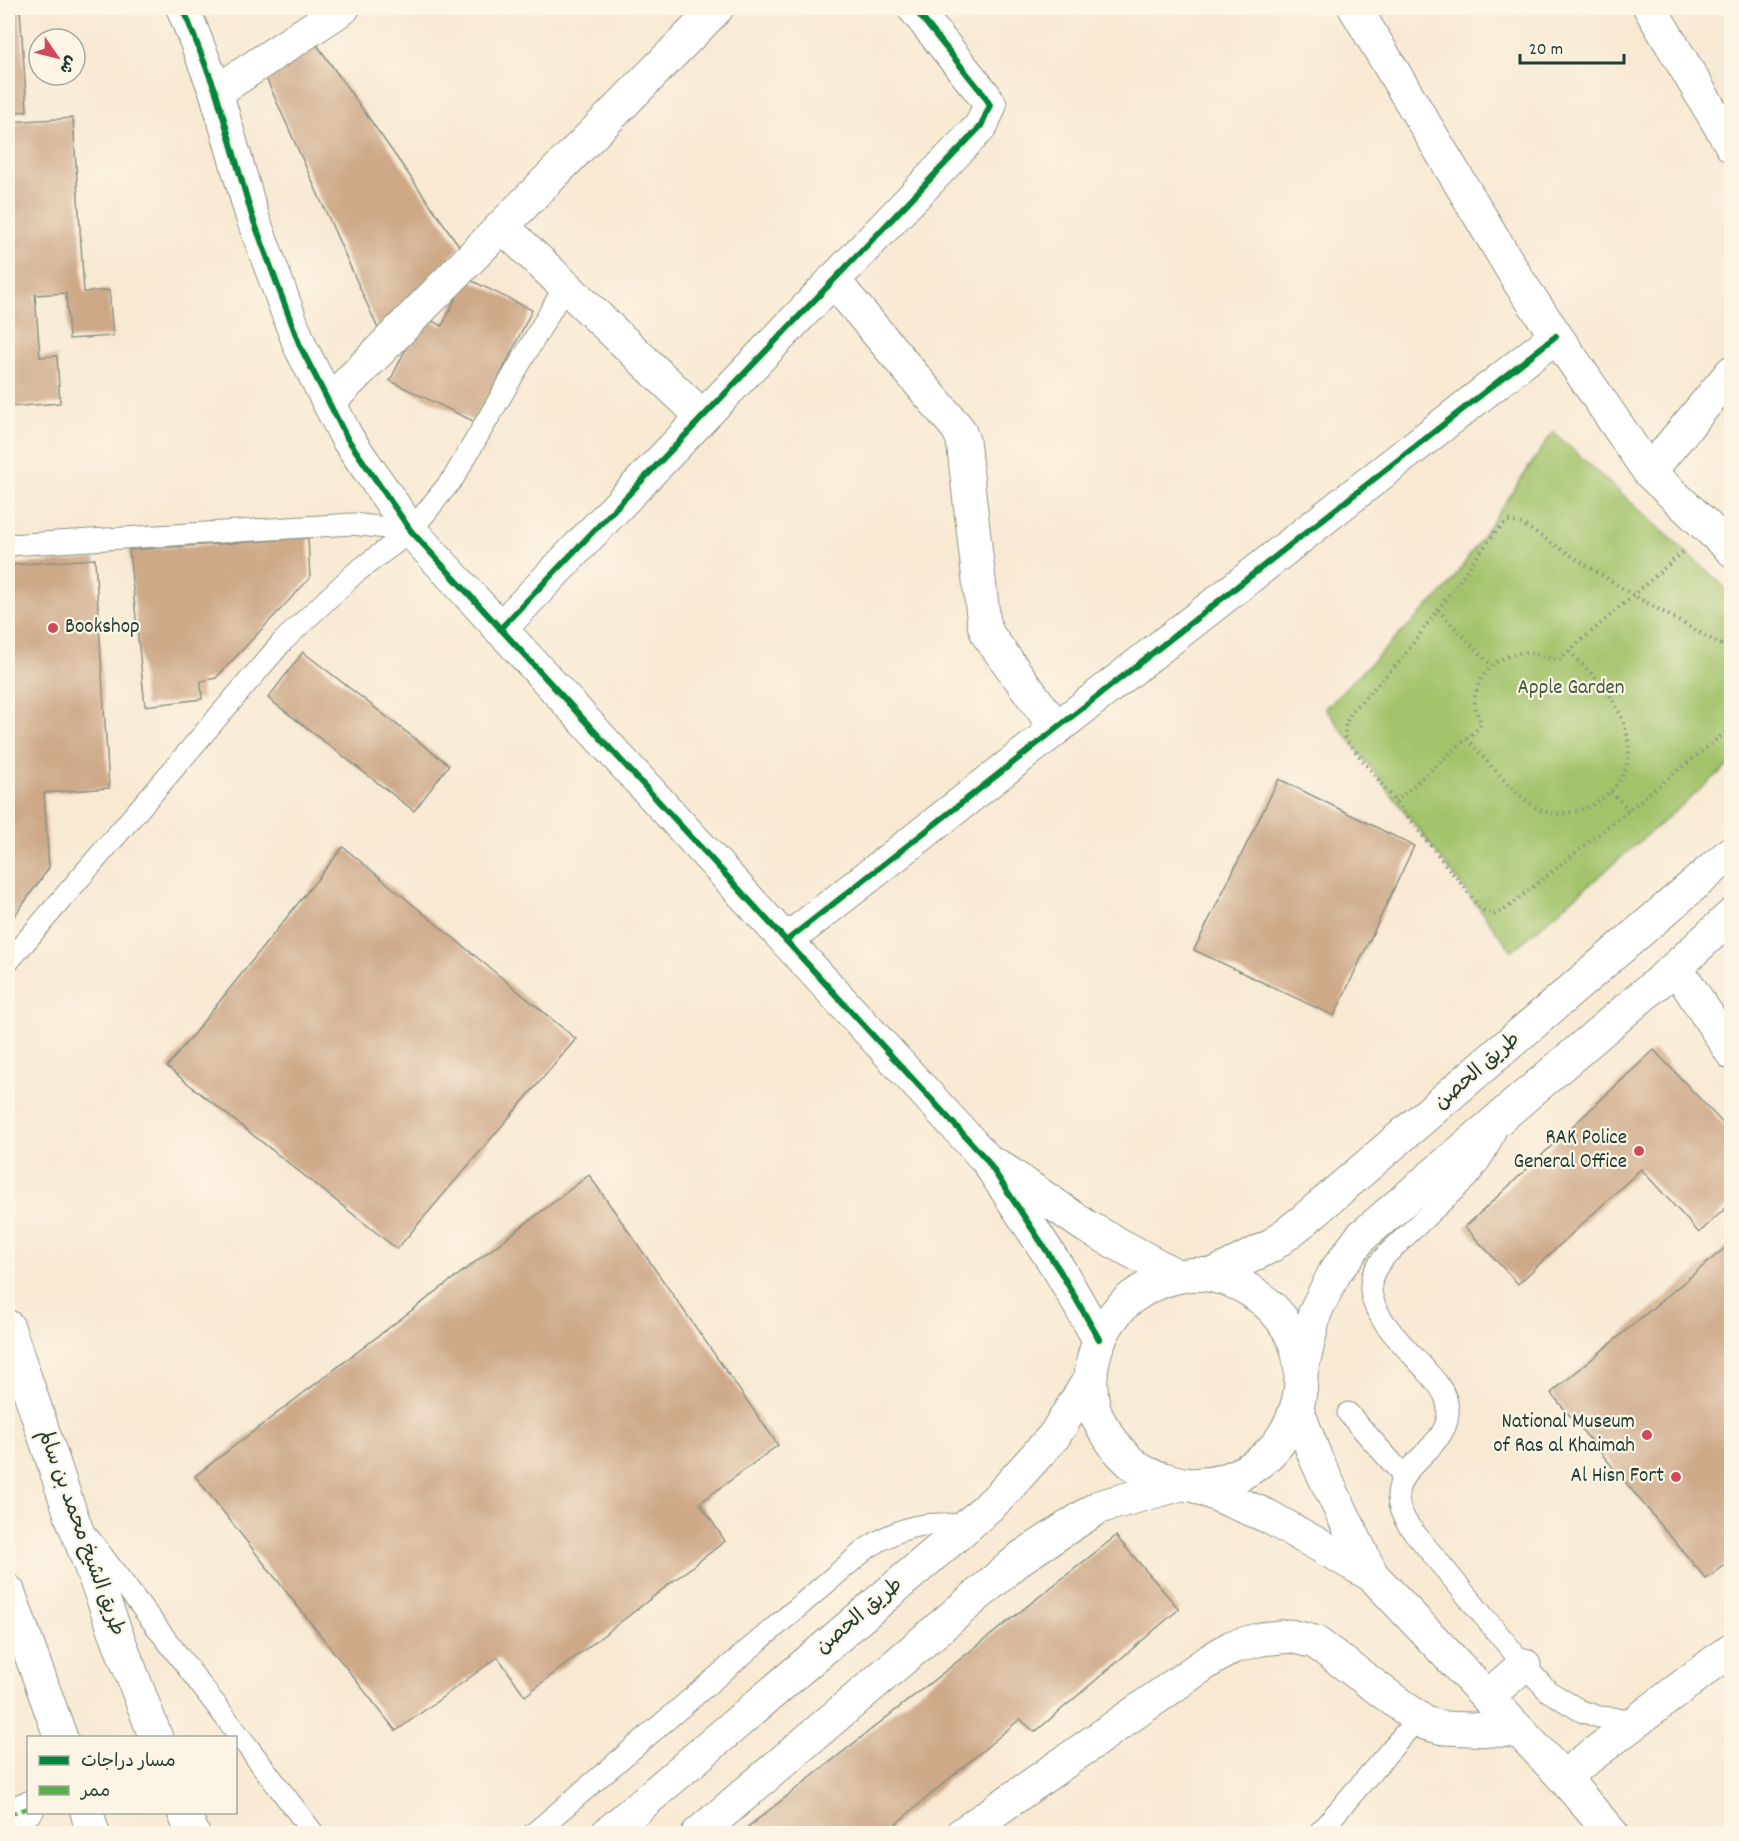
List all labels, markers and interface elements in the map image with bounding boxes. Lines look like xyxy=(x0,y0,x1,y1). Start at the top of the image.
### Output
north arrow xyxy=(27,27,87,87)
scale bar xyxy=(1520,27,1624,65)
text: 20 m xyxy=(1529,38,1563,63)
text: ش xyxy=(53,50,82,78)
place label: Bookshop xyxy=(65,613,140,643)
marker: Bookshop xyxy=(46,621,60,635)
park label: Apple Garden xyxy=(1518,674,1624,704)
street label: طريق الحصن xyxy=(1428,1026,1528,1118)
place label: RAK Police General Office xyxy=(1514,1124,1627,1178)
marker: RAK Police General Office xyxy=(1632,1144,1646,1158)
place label: National Museum of Ras al Khaimah xyxy=(1493,1408,1635,1462)
street label: طريق الشيخ محمد بن سالم xyxy=(29,1426,131,1640)
marker: National Museum of Ras al Khaimah xyxy=(1640,1428,1654,1442)
place label: Al Hisn Fort xyxy=(1571,1462,1664,1492)
marker: Al Hisn Fort xyxy=(1669,1470,1683,1484)
street label: طريق الحصن xyxy=(810,1571,910,1663)
legend xyxy=(27,1736,237,1814)
text: مسار دراجات xyxy=(81,1750,176,1775)
text: ممر xyxy=(79,1780,110,1805)

